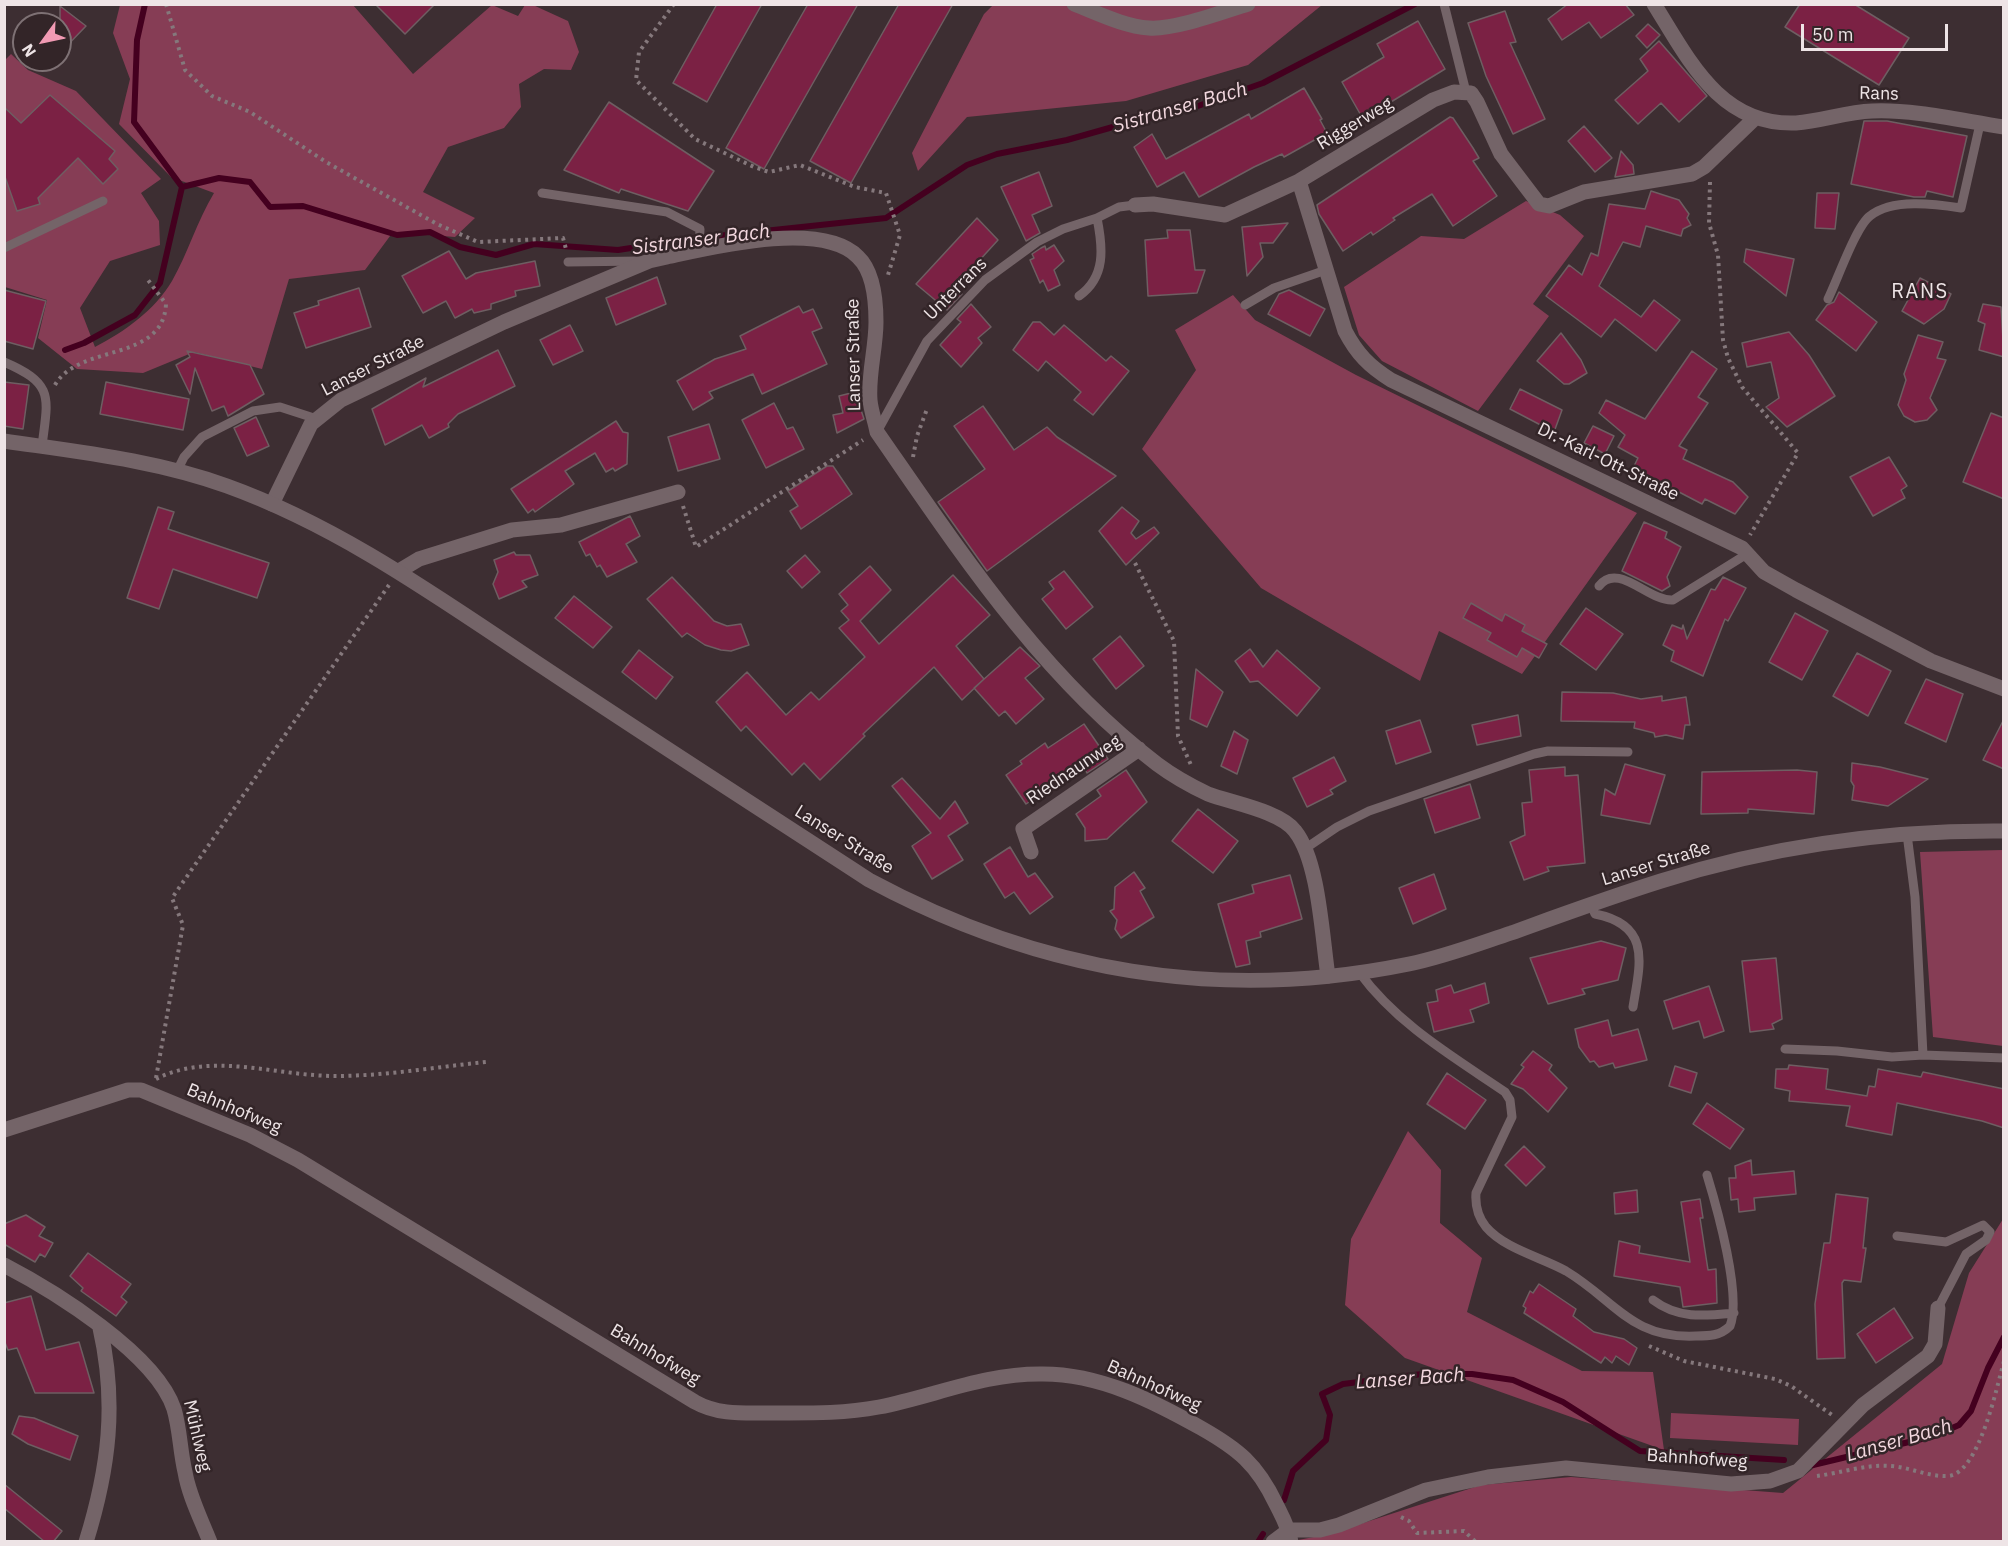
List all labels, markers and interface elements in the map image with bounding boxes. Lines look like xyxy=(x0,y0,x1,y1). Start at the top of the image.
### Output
north arrow xyxy=(12,12,72,72)
scale bar xyxy=(1804,12,1951,50)
text: 50 m xyxy=(1812,23,1854,46)
text: N xyxy=(17,40,40,61)
water label: Sistranser Bach xyxy=(1110,77,1250,139)
street label: Rans xyxy=(1859,83,1899,105)
street label: Riggerweg xyxy=(1313,93,1397,155)
water label: Sistranser Bach xyxy=(630,220,772,260)
street label: Unterrans xyxy=(920,253,992,325)
district label: RANS xyxy=(1891,280,1949,304)
street label: Lanser Straße xyxy=(842,298,866,412)
street label: Lanser Straße xyxy=(318,331,428,401)
street label: Dr.-Karl-Ott-Straße xyxy=(1534,418,1682,506)
street label: Riednaunweg xyxy=(1023,730,1125,810)
street label: Lanser Straße xyxy=(791,801,897,879)
street label: Lanser Straße xyxy=(1599,837,1713,891)
street label: Bahnhofweg xyxy=(183,1079,285,1139)
street label: Bahnhofweg xyxy=(606,1320,704,1390)
street label: Bahnhofweg xyxy=(1103,1356,1205,1416)
water label: Lanser Bach xyxy=(1355,1363,1465,1395)
street label: Mühlweg xyxy=(178,1398,216,1474)
water label: Lanser Bach xyxy=(1843,1414,1955,1468)
street label: Bahnhofweg xyxy=(1646,1445,1748,1473)

